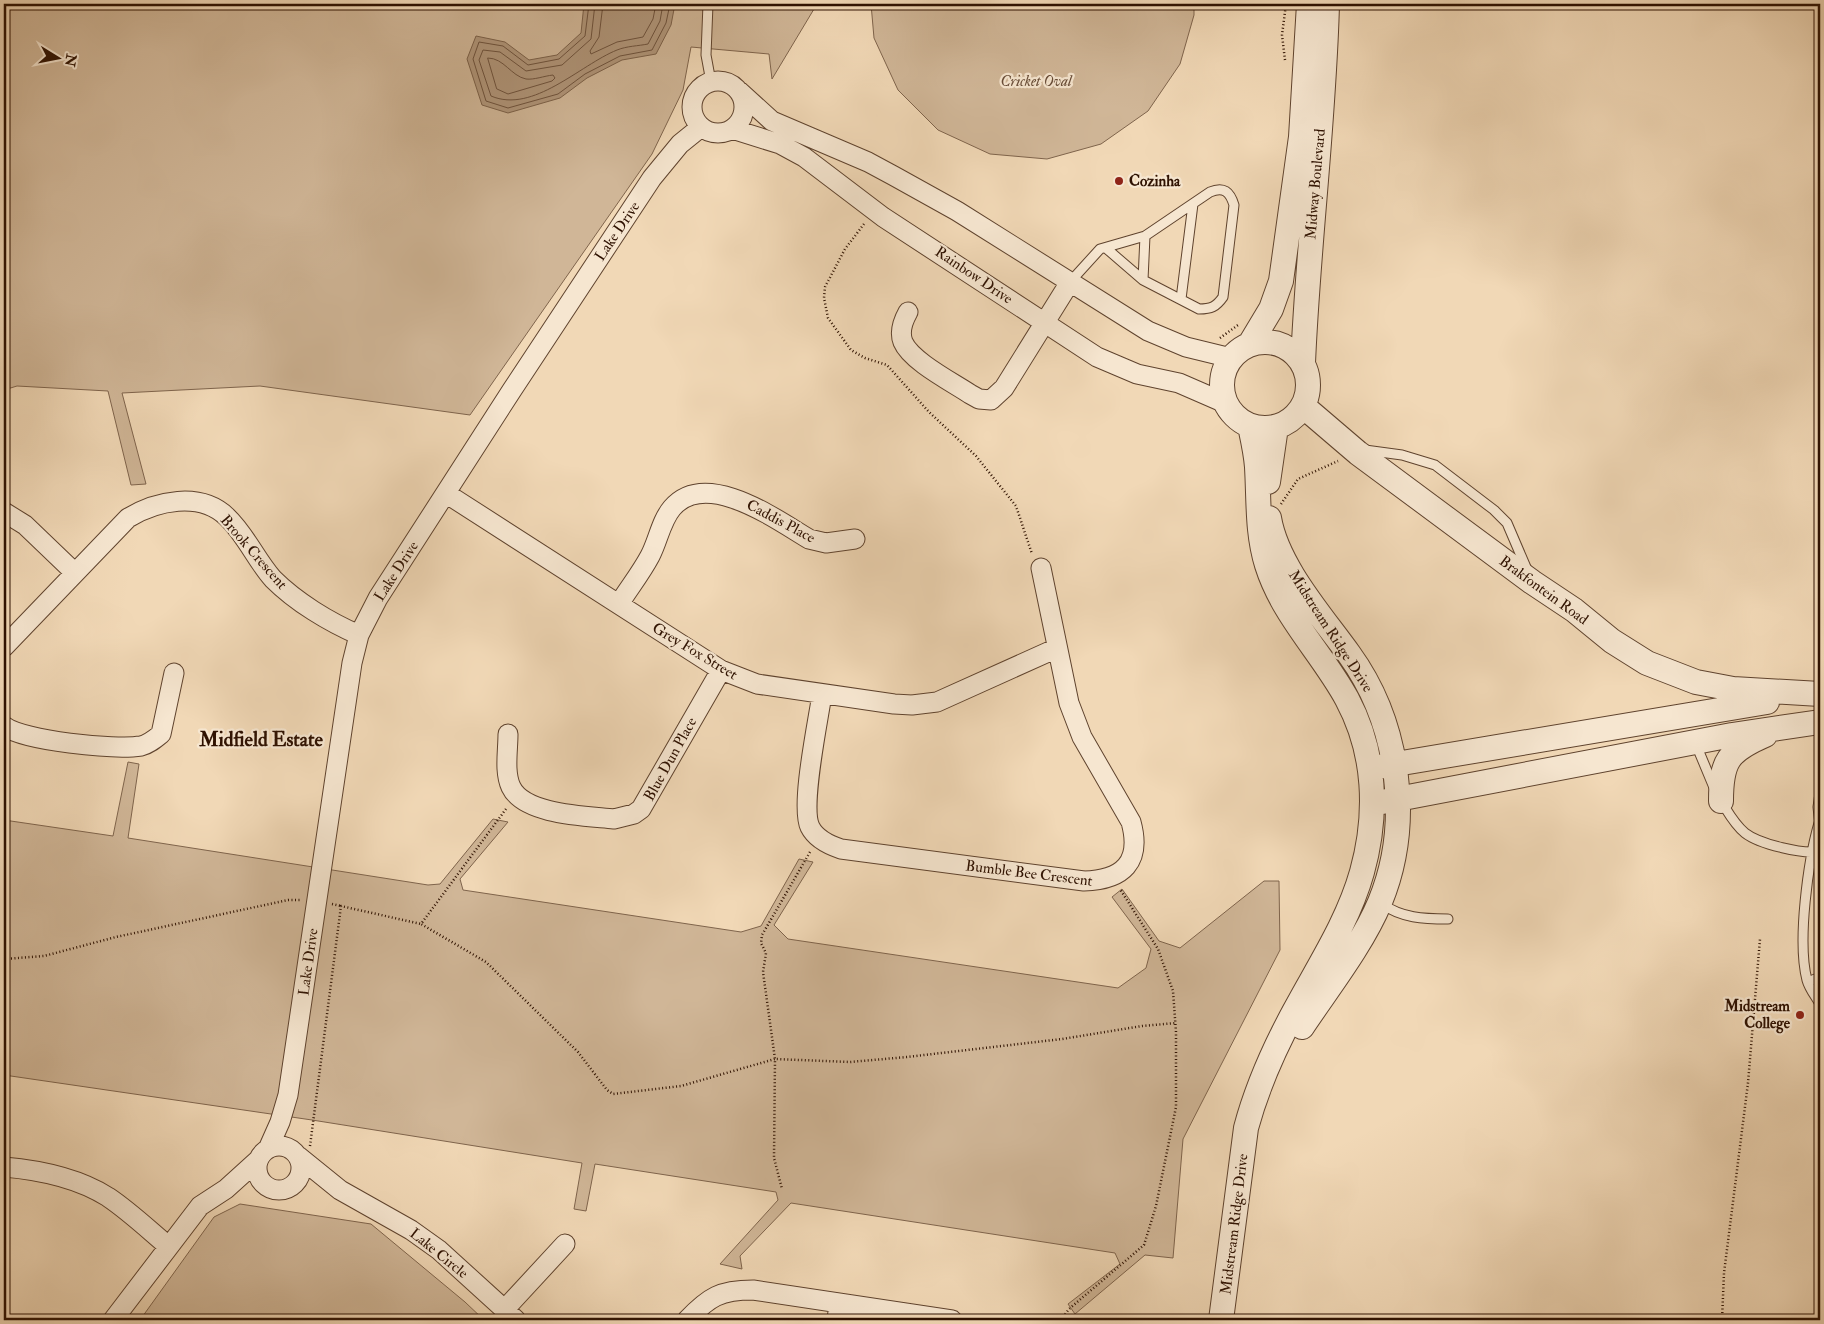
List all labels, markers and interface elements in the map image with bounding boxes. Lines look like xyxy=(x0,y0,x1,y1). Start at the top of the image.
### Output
north arrow xyxy=(32,32,82,82)
text: N xyxy=(61,52,80,68)
park label: Cricket Oval xyxy=(1000,72,1073,91)
street label: Midway Boulevard xyxy=(1301,127,1330,240)
place label: Cozinha xyxy=(1129,172,1181,191)
marker: Cozinha xyxy=(1113,175,1125,187)
street label: Lake Drive xyxy=(591,198,644,265)
street label: Rainbow Drive xyxy=(931,242,1016,308)
street label: Caddis Place xyxy=(743,495,818,547)
street label: Brook Crescent xyxy=(216,511,291,594)
street label: Lake Drive xyxy=(370,538,423,605)
street label: Brakfontein Road xyxy=(1495,552,1593,630)
street label: Midstream Ridge Drive xyxy=(1284,567,1377,696)
street label: Grey Fox Street xyxy=(649,618,741,684)
street label: Blue Dun Place xyxy=(640,714,701,804)
district label: Midfield Estate xyxy=(198,727,323,752)
street label: Bumble Bee Crescent xyxy=(964,856,1094,891)
street label: Lake Drive xyxy=(294,927,323,997)
place label: Midstream College xyxy=(1724,997,1791,1034)
marker: Midstream College xyxy=(1794,1009,1806,1021)
street label: Midstream Ridge Drive xyxy=(1216,1153,1253,1296)
street label: Lake Circle xyxy=(406,1224,472,1283)

